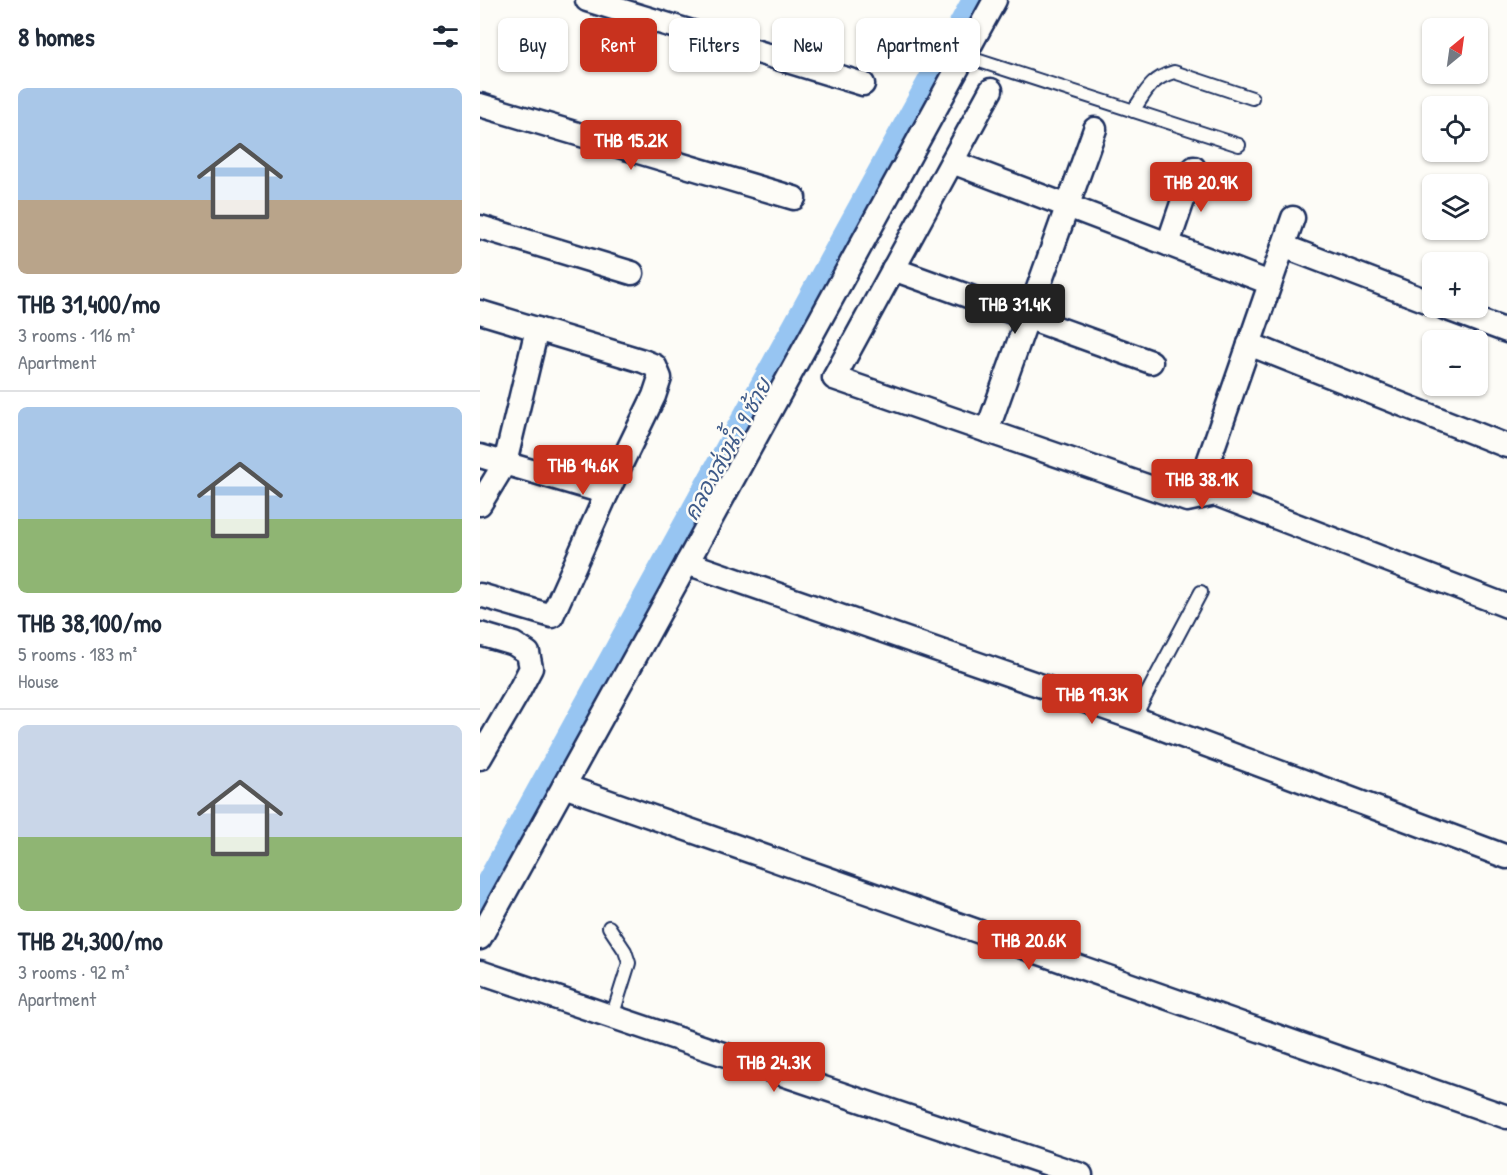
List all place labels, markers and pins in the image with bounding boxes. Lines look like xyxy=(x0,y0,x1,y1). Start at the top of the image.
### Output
pin: THB 15.2K xyxy=(562,120,700,171)
pin: THB 20.9K xyxy=(1132,162,1270,213)
pin: THB 31.4K xyxy=(946,284,1084,335)
pin: THB 14.6K xyxy=(514,445,652,496)
pin: THB 38.1K xyxy=(1133,459,1271,510)
pin: THB 19.3K xyxy=(1023,674,1161,725)
pin: THB 20.6K xyxy=(960,920,1098,971)
pin: THB 24.3K xyxy=(705,1042,843,1093)

